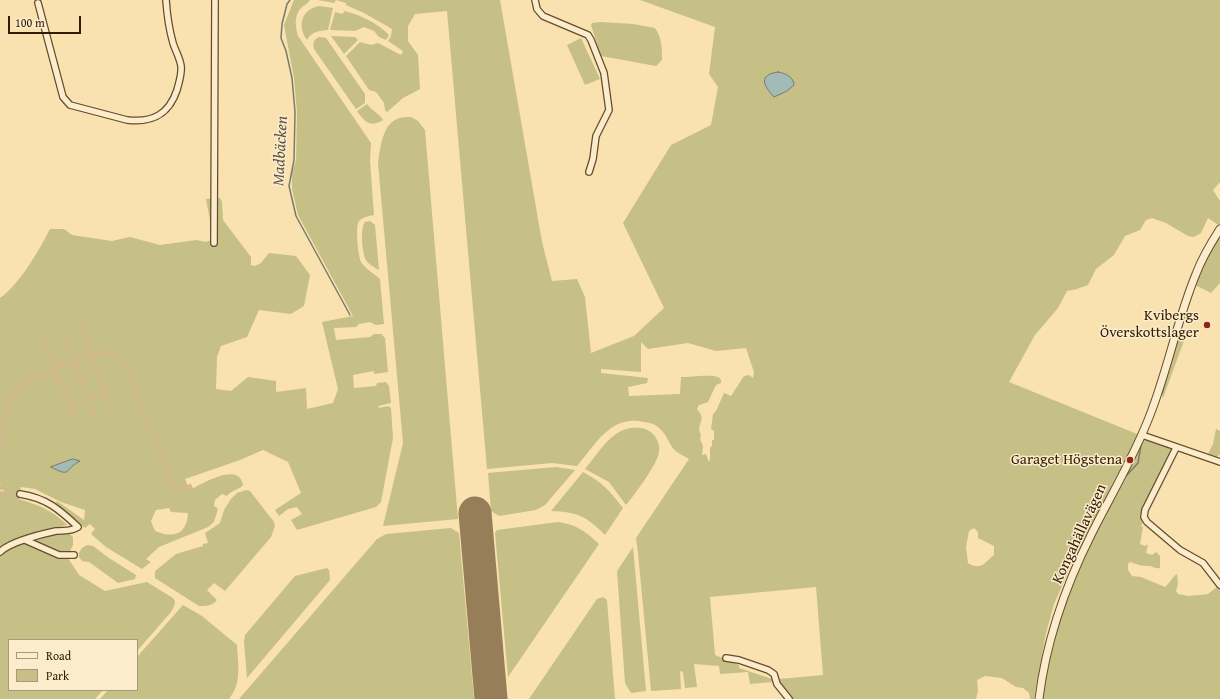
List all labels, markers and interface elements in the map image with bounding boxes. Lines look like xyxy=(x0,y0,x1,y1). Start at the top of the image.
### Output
scale bar xyxy=(10,8,83,34)
text: 100 m xyxy=(15,14,45,31)
water label: Madbäcken xyxy=(270,116,292,186)
place label: Kvibergs Överskottslager xyxy=(1100,307,1199,342)
marker: Kvibergs Överskottslager xyxy=(1202,320,1212,330)
place label: Garaget Högstena xyxy=(1011,451,1122,469)
marker: Garaget Högstena xyxy=(1125,455,1135,465)
street label: Kongahällavägen xyxy=(1049,481,1111,587)
legend xyxy=(8,639,138,691)
text: Road xyxy=(46,647,71,664)
text: Park xyxy=(46,667,69,684)

